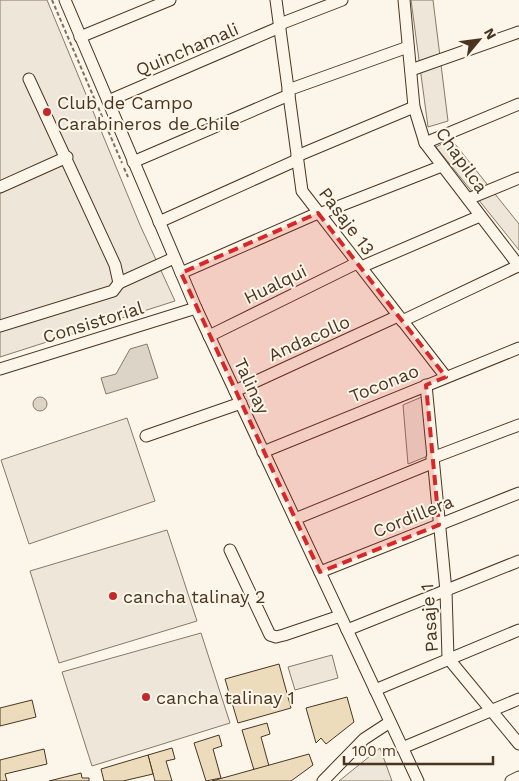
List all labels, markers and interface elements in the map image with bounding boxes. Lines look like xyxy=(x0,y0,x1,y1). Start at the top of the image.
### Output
north arrow xyxy=(454,15,504,65)
street label: Quinchamali xyxy=(132,18,242,80)
text: N xyxy=(481,25,500,42)
place label: Club de Campo Carabineros de Chile xyxy=(57,92,240,134)
marker: Club de Campo Carabineros de Chile xyxy=(41,106,53,118)
street label: Chapilca xyxy=(432,123,492,197)
street label: Pasaje 13 xyxy=(315,183,379,259)
street label: Hualqui xyxy=(240,260,310,308)
street label: Consistorial xyxy=(40,297,146,347)
street label: Andacollo xyxy=(265,311,353,365)
street label: Talinay xyxy=(230,355,274,418)
street label: Toconao xyxy=(346,360,422,406)
street label: Cordillera xyxy=(370,490,456,542)
street label: Pasaje 1 xyxy=(416,583,442,653)
place label: cancha talinay 2 xyxy=(123,586,266,607)
marker: cancha talinay 2 xyxy=(107,590,119,602)
place label: cancha talinay 1 xyxy=(156,687,295,708)
marker: cancha talinay 1 xyxy=(140,691,152,703)
scale bar xyxy=(344,734,493,766)
text: 100 m xyxy=(352,742,396,760)

